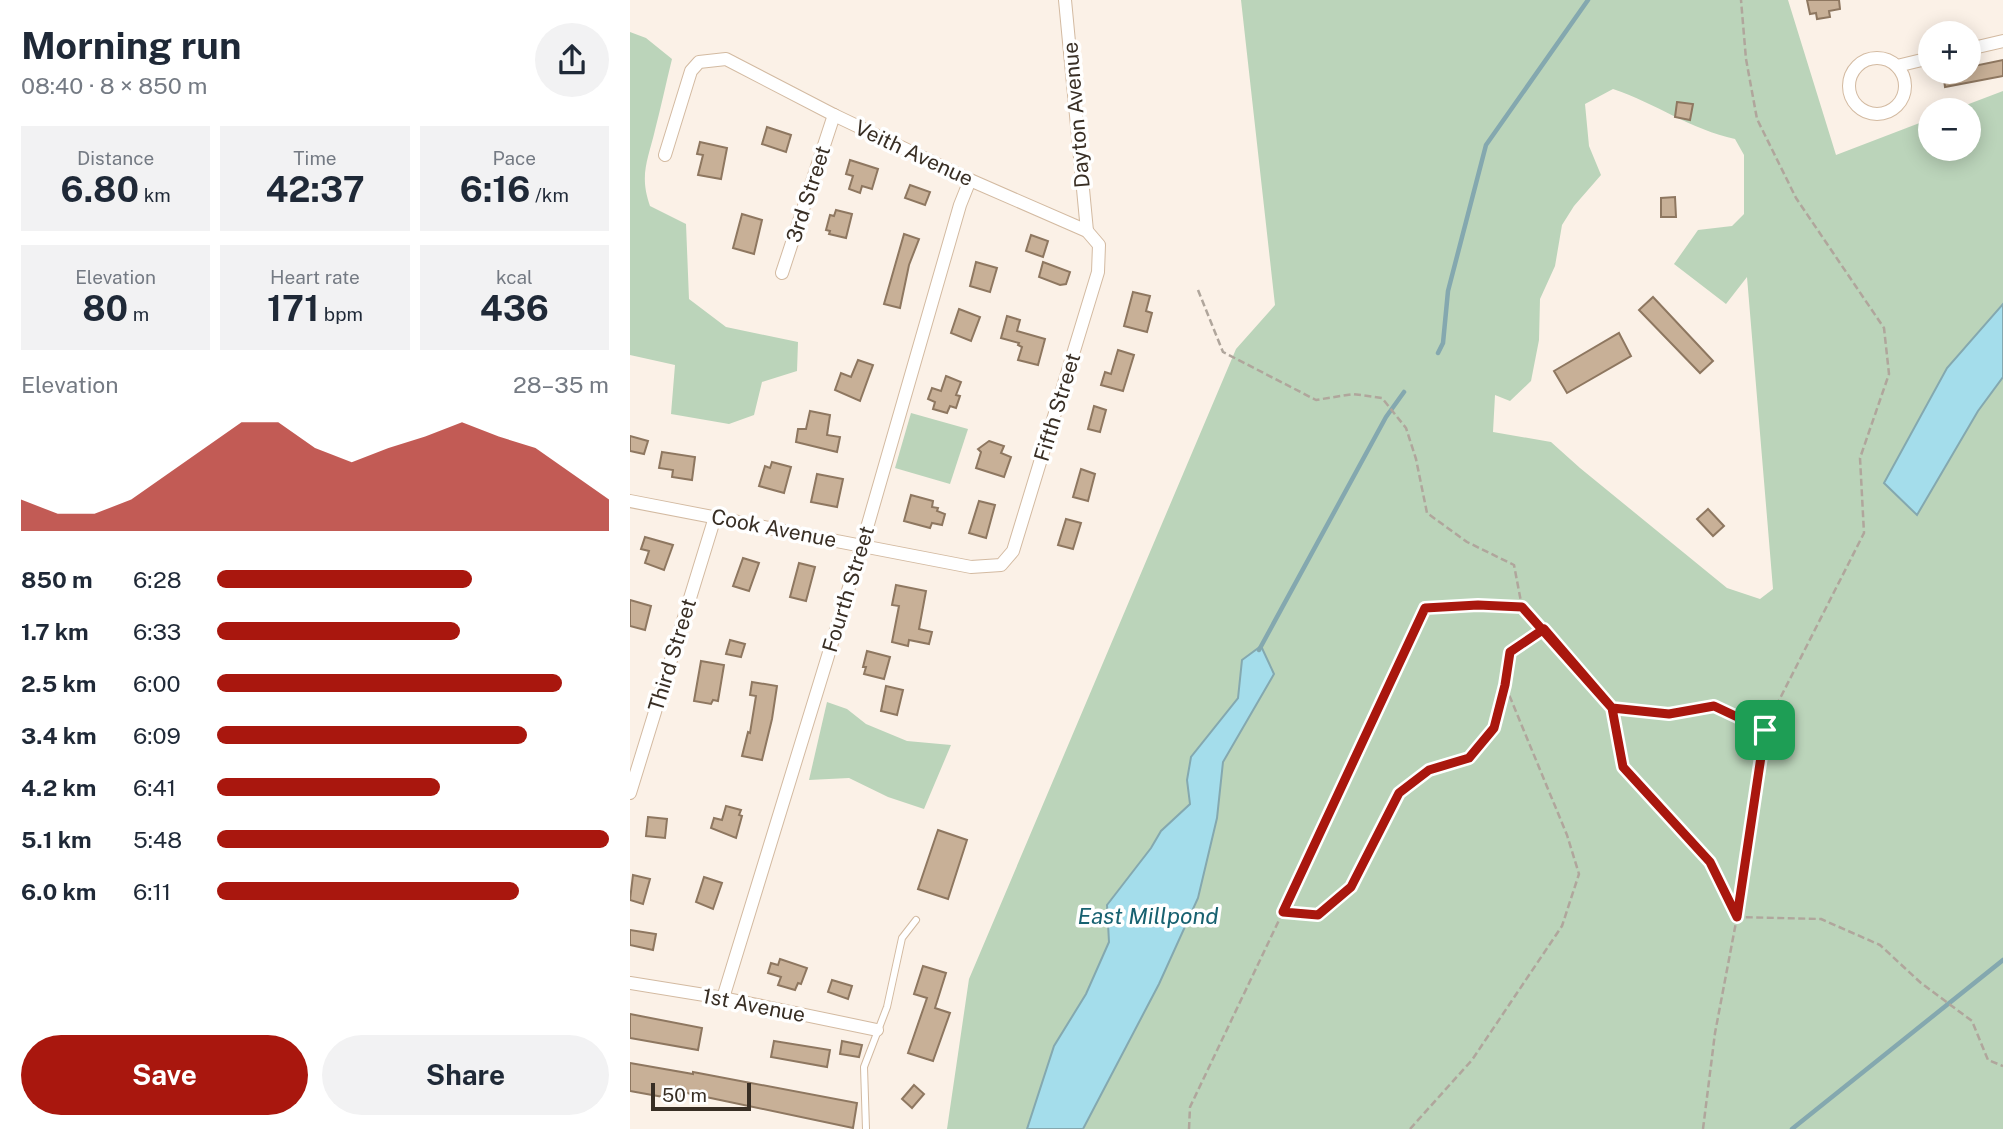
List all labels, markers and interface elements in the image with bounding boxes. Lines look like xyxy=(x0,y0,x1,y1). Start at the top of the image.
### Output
map controls xyxy=(1918,21,1981,161)
button: + xyxy=(1918,21,1981,84)
text: Morning run xyxy=(21,23,242,68)
button: share xyxy=(535,23,609,97)
street label: Dayton Avenue xyxy=(1057,41,1095,189)
text: 08:40 · 8 × 850 m xyxy=(21,72,207,99)
button: − xyxy=(1918,98,1981,161)
street label: Veith Avenue xyxy=(851,115,977,191)
street label: 3rd Street xyxy=(781,142,835,246)
text: Distance xyxy=(77,147,154,169)
text: Time xyxy=(293,147,337,169)
text: Pace xyxy=(493,147,536,169)
text: 6.80 xyxy=(61,169,139,210)
text: 42:37 xyxy=(265,169,365,210)
text: 6:16 xyxy=(460,169,530,210)
text: km xyxy=(139,184,171,206)
text: /km xyxy=(530,184,569,206)
text: Elevation xyxy=(75,266,156,288)
text: Heart rate xyxy=(270,266,360,288)
text: kcal xyxy=(496,266,533,288)
text: 80 xyxy=(82,288,128,329)
text: 171 xyxy=(267,288,319,329)
text: 436 xyxy=(480,288,549,329)
text: m xyxy=(128,303,149,325)
text: bpm xyxy=(319,303,363,325)
street label: Fifth Street xyxy=(1029,350,1085,464)
text: Elevation xyxy=(21,371,119,398)
text: 28–35 m xyxy=(513,371,609,398)
street label: Cook Avenue xyxy=(709,504,839,552)
street label: Fourth Street xyxy=(817,523,879,655)
text: 850 m xyxy=(21,566,93,593)
text: 6:28 xyxy=(133,566,182,593)
street label: Third Street xyxy=(643,595,701,715)
text: 1.7 km xyxy=(21,618,89,645)
text: 6:33 xyxy=(133,618,181,645)
text: 2.5 km xyxy=(21,670,96,697)
text: 6:00 xyxy=(133,670,181,697)
pin xyxy=(1735,700,1795,760)
icon: arrive xyxy=(1746,711,1784,749)
text: 3.4 km xyxy=(21,722,97,749)
text: 6:09 xyxy=(133,722,181,749)
text: 4.2 km xyxy=(21,774,96,801)
text: 6:41 xyxy=(133,774,176,801)
text: 5.1 km xyxy=(21,826,92,853)
text: 5:48 xyxy=(133,826,182,853)
text: 6.0 km xyxy=(21,878,96,905)
text: 6:11 xyxy=(133,878,171,905)
water label: East Millpond xyxy=(1077,902,1219,929)
street label: 1st Avenue xyxy=(700,983,808,1027)
button: Save xyxy=(21,1035,308,1115)
button: Share xyxy=(322,1035,609,1115)
scale bar xyxy=(651,1080,751,1112)
text: 50 m xyxy=(662,1084,707,1106)

